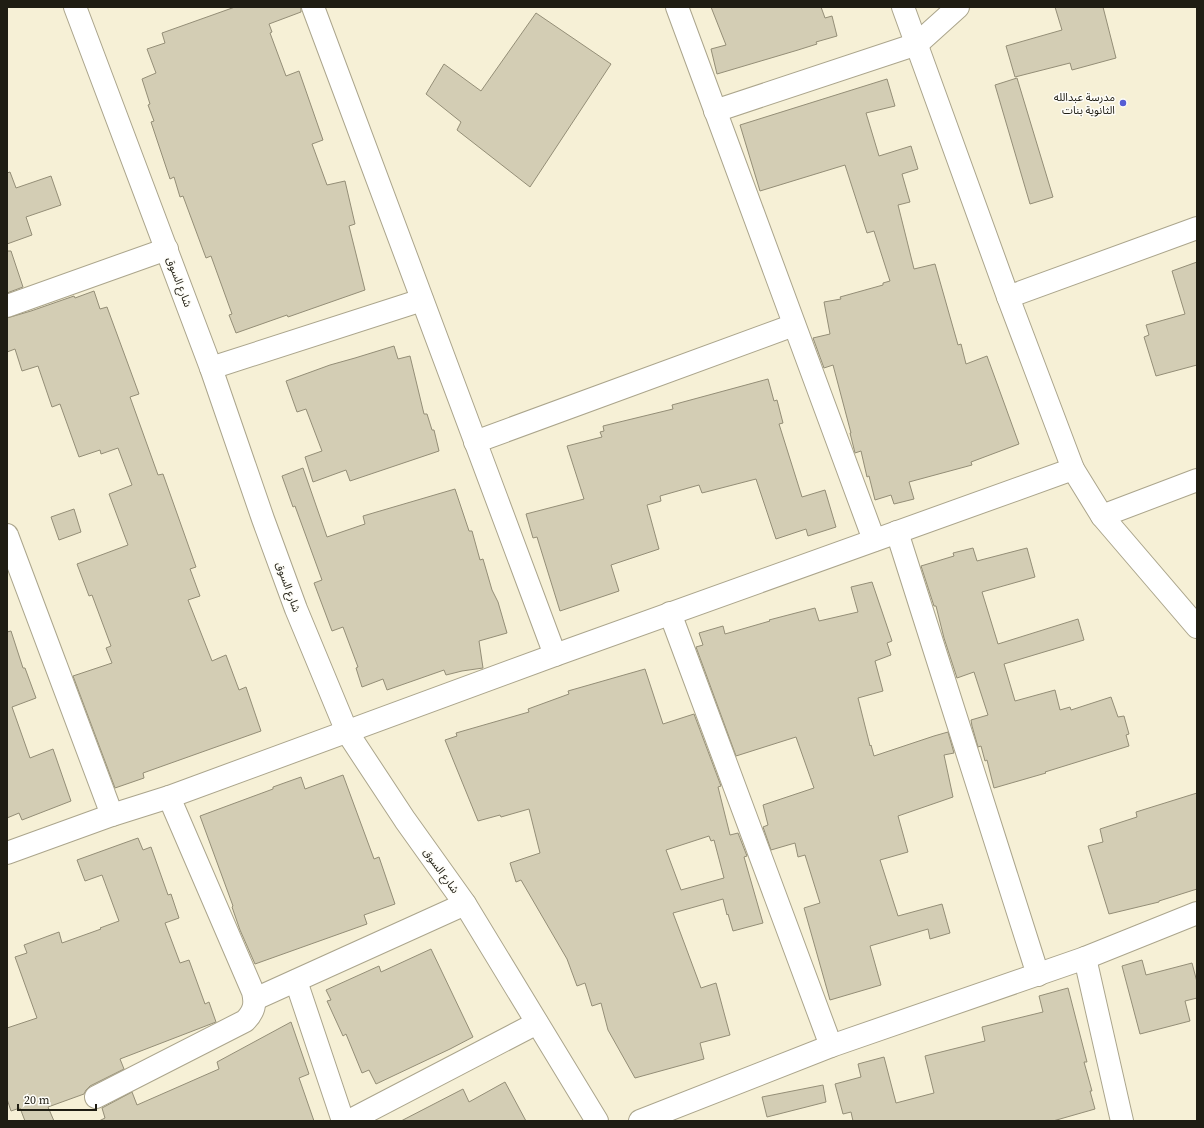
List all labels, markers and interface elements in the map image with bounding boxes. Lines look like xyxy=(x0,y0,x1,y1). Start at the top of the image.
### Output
place label: مدرسة عبدالله الثانوية بنات xyxy=(1054,90,1115,118)
marker: مدرسة عبدالله الثانوية بنات xyxy=(1118,98,1128,108)
street label: شارع السوق xyxy=(163,255,196,310)
street label: شارع السوق xyxy=(272,560,304,615)
street label: شارع السوق xyxy=(419,845,463,897)
scale bar xyxy=(18,1086,96,1112)
text: 20 m xyxy=(24,1092,50,1108)

